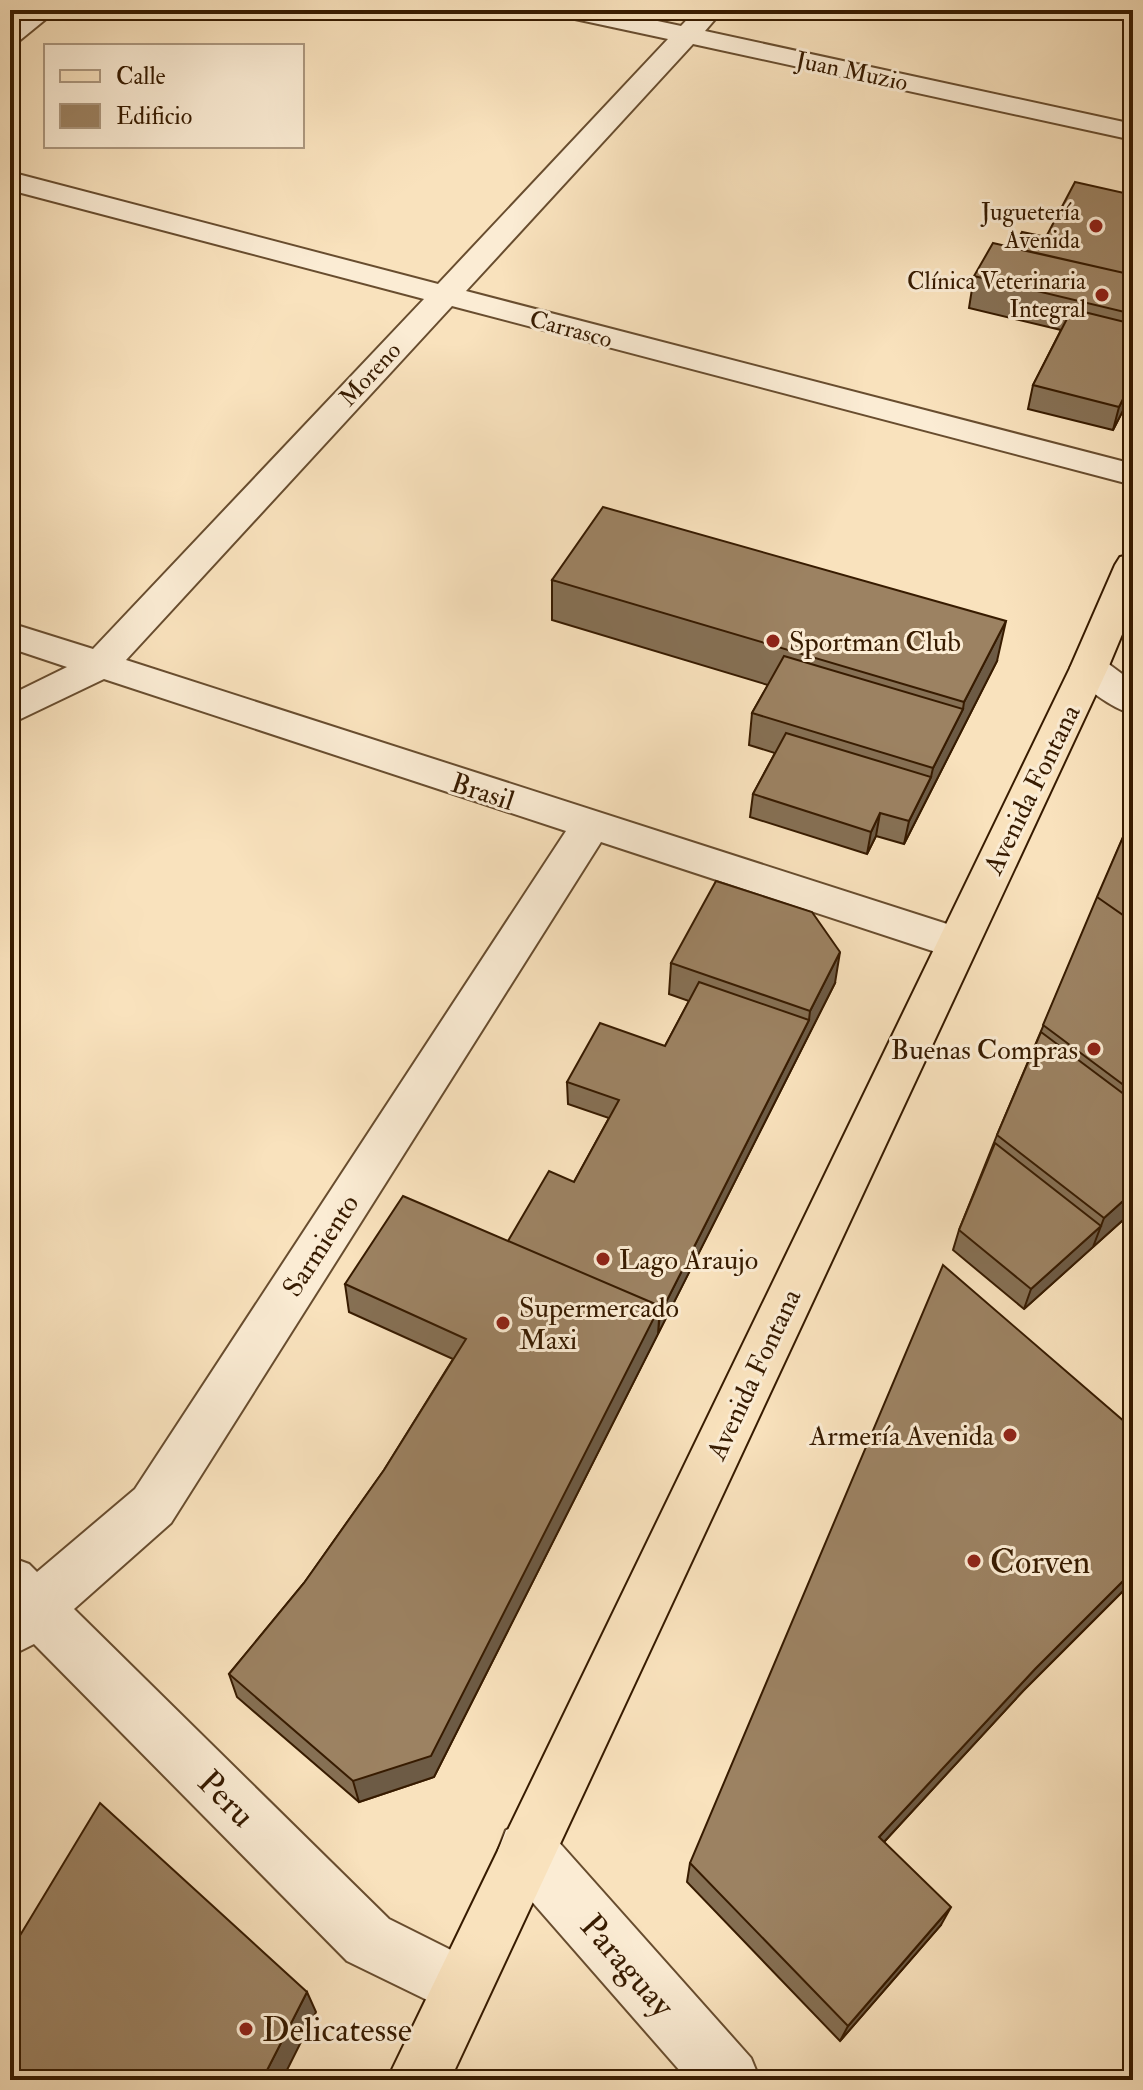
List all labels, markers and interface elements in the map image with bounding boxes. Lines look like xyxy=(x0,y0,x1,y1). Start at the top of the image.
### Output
legend xyxy=(44,44,304,148)
street label: Juan Muzio xyxy=(792,44,911,98)
text: Calle xyxy=(116,61,166,92)
text: Edificio xyxy=(116,101,192,132)
place label: Juguetería Avenida xyxy=(980,197,1081,256)
marker: Juguetería Avenida xyxy=(1087,217,1105,235)
place label: Clínica Veterinaria Integral xyxy=(907,266,1087,325)
marker: Clínica Veterinaria Integral xyxy=(1093,286,1111,304)
street label: Carrasco xyxy=(526,304,616,355)
street label: Moreno xyxy=(333,336,408,413)
place label: Sportman Club xyxy=(789,625,961,660)
marker: Sportman Club xyxy=(764,632,782,650)
street label: Avenida Fontana xyxy=(976,699,1089,881)
street label: Brasil xyxy=(447,766,519,819)
place label: Buenas Compras xyxy=(891,1033,1078,1068)
marker: Buenas Compras xyxy=(1085,1040,1103,1058)
street label: Sarmiento xyxy=(275,1188,367,1304)
place label: Lago Araujo xyxy=(619,1243,758,1278)
marker: Lago Araujo xyxy=(594,1250,612,1268)
street label: Avenida Fontana xyxy=(699,1283,809,1467)
place label: Supermercado Maxi xyxy=(519,1291,679,1358)
marker: Supermercado Maxi xyxy=(494,1314,512,1332)
place label: Armería Avenida xyxy=(808,1419,994,1454)
marker: Armería Avenida xyxy=(1001,1426,1019,1444)
place label: Corven xyxy=(990,1541,1090,1584)
marker: Corven xyxy=(965,1552,983,1570)
street label: Peru xyxy=(188,1761,264,1837)
street label: Paraguay xyxy=(570,1905,684,2027)
place label: Delicatesse xyxy=(262,2009,412,2052)
marker: Delicatesse xyxy=(237,2020,255,2038)

